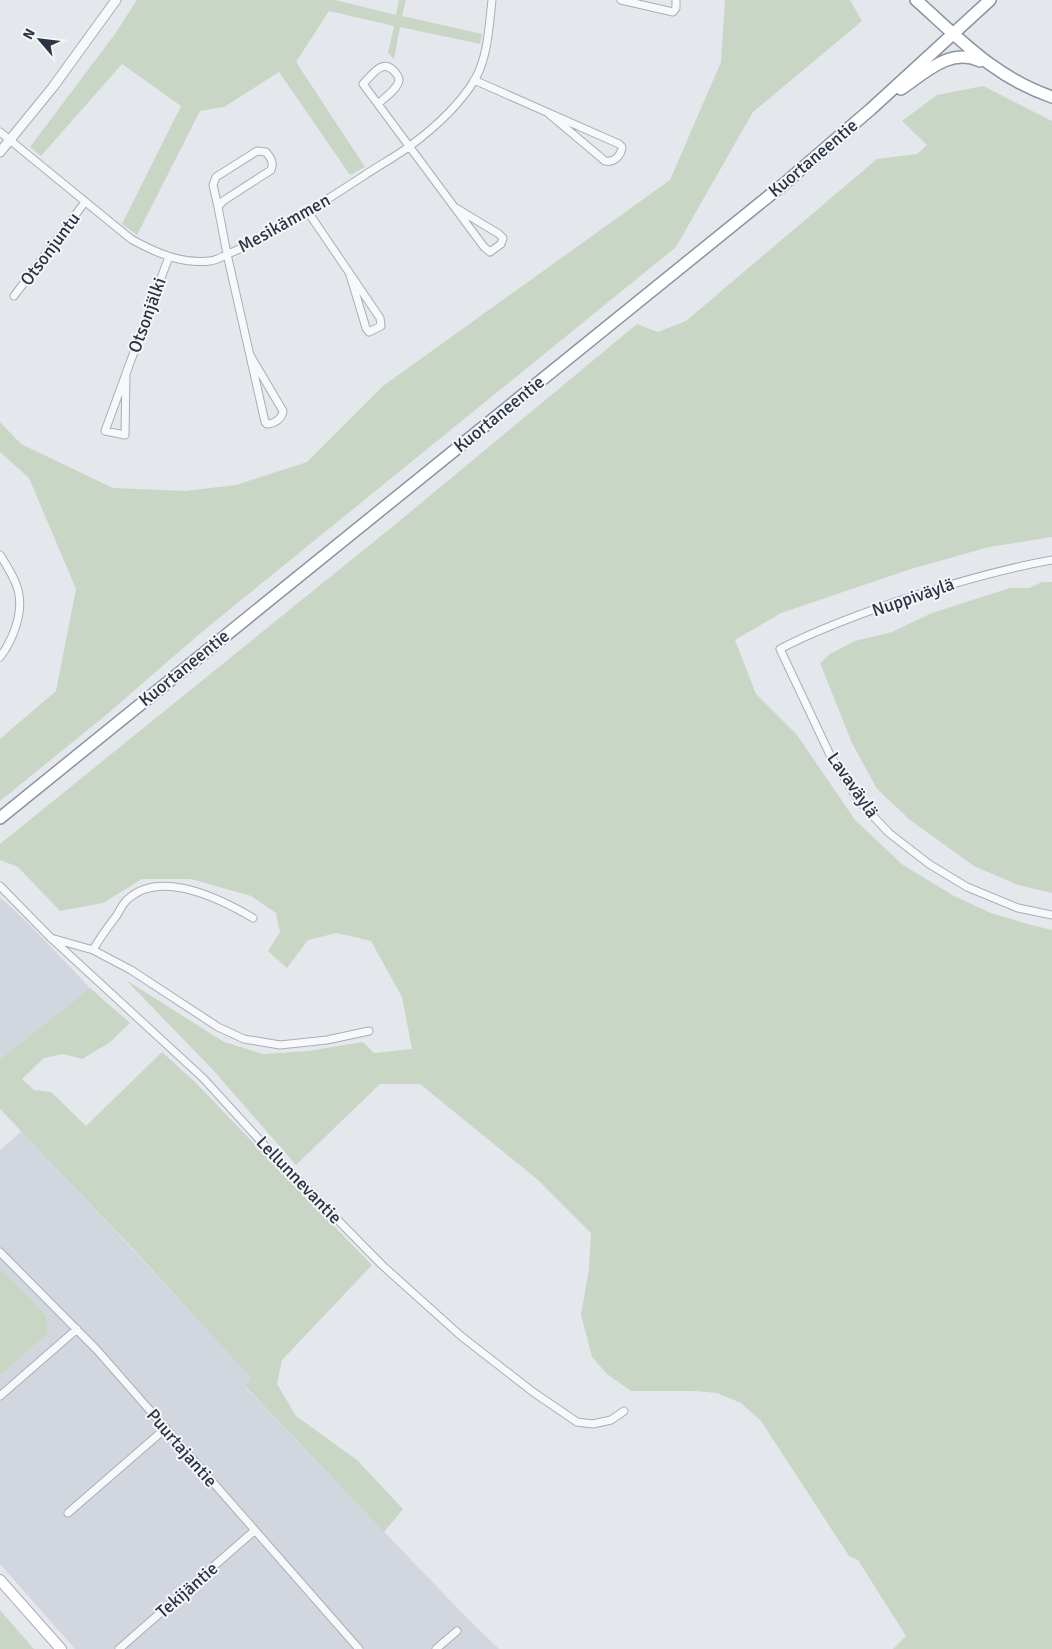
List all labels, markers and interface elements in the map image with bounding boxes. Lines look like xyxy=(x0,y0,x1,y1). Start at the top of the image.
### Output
north arrow xyxy=(15,15,65,65)
text: N xyxy=(19,26,39,42)
street label: Kuortaneentie xyxy=(764,114,862,202)
street label: Mesikämmen xyxy=(234,189,334,257)
street label: Otsonjuntu xyxy=(15,208,85,290)
street label: Otsonjälki xyxy=(123,274,171,356)
street label: Kuortaneentie xyxy=(449,371,549,457)
street label: Nuppiväylä xyxy=(869,573,957,621)
street label: Kuortaneentie xyxy=(134,625,234,711)
street label: Lavaväylä xyxy=(822,748,884,822)
street label: Lellunnevantie xyxy=(252,1131,346,1229)
street label: Puurtajantie xyxy=(142,1404,222,1492)
street label: Tekijäntie xyxy=(152,1557,222,1623)

